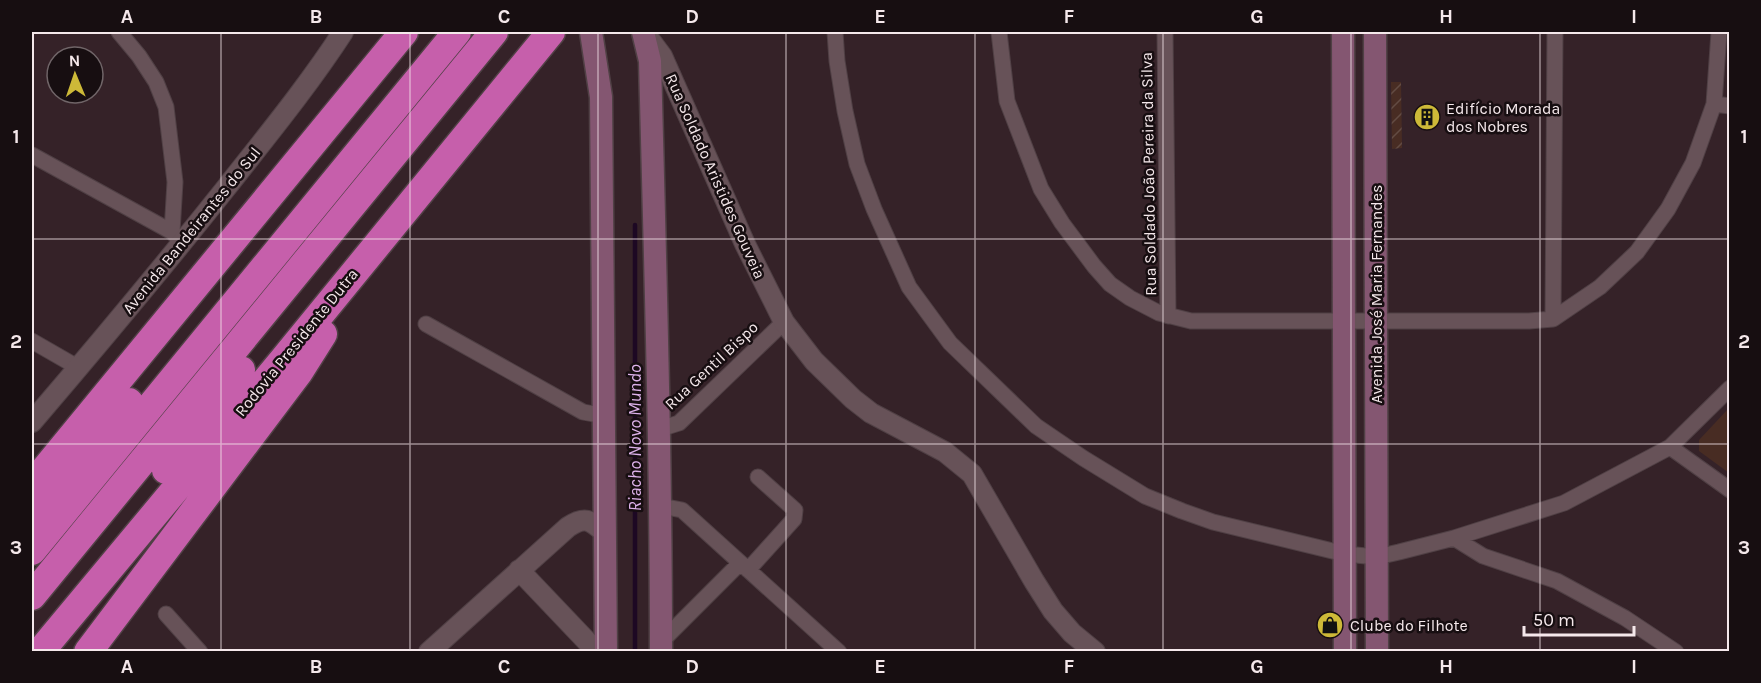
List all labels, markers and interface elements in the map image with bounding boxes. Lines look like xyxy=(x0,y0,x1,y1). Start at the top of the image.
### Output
text: A xyxy=(121,5,134,28)
text: B xyxy=(310,5,322,28)
text: C xyxy=(498,5,510,28)
text: D xyxy=(685,5,699,28)
text: E xyxy=(874,5,886,28)
text: F xyxy=(1064,5,1075,28)
text: G xyxy=(1250,5,1264,28)
text: H xyxy=(1439,5,1453,28)
text: I xyxy=(1631,5,1637,28)
north arrow xyxy=(45,45,105,105)
text: N xyxy=(68,51,81,70)
street label: Rua Soldado João Pereira da Silva xyxy=(1137,52,1160,296)
street label: Rua Soldado Aristides Gouveia xyxy=(662,71,770,282)
place label: Edifício Morada dos Nobres xyxy=(1446,99,1560,136)
building icon: Edifício Morada dos Nobres xyxy=(1412,102,1442,132)
text: 1 xyxy=(12,125,20,148)
text: 1 xyxy=(1740,125,1748,148)
street label: Avenida Bandeirantes do Sul xyxy=(118,143,265,318)
street label: Avenida José Maria Fernandes xyxy=(1367,185,1386,403)
street label: Rodovia Presidente Dutra xyxy=(231,265,362,420)
street label: Rua Gentil Bispo xyxy=(661,317,762,413)
text: 2 xyxy=(10,330,22,353)
text: 2 xyxy=(1738,330,1750,353)
water label: Riacho Novo Mundo xyxy=(624,364,646,512)
text: 3 xyxy=(10,536,22,559)
text: 3 xyxy=(1738,536,1750,559)
scale bar xyxy=(1524,599,1634,637)
text: 50 m xyxy=(1533,609,1575,631)
shop icon: Clube do Filhote xyxy=(1315,610,1345,640)
place label: Clube do Filhote xyxy=(1350,616,1468,635)
text: A xyxy=(121,655,134,678)
text: B xyxy=(310,655,322,678)
text: C xyxy=(498,655,510,678)
text: D xyxy=(685,655,699,678)
text: E xyxy=(874,655,886,678)
text: F xyxy=(1064,655,1075,678)
text: G xyxy=(1250,655,1264,678)
text: H xyxy=(1439,655,1453,678)
text: I xyxy=(1631,655,1637,678)

